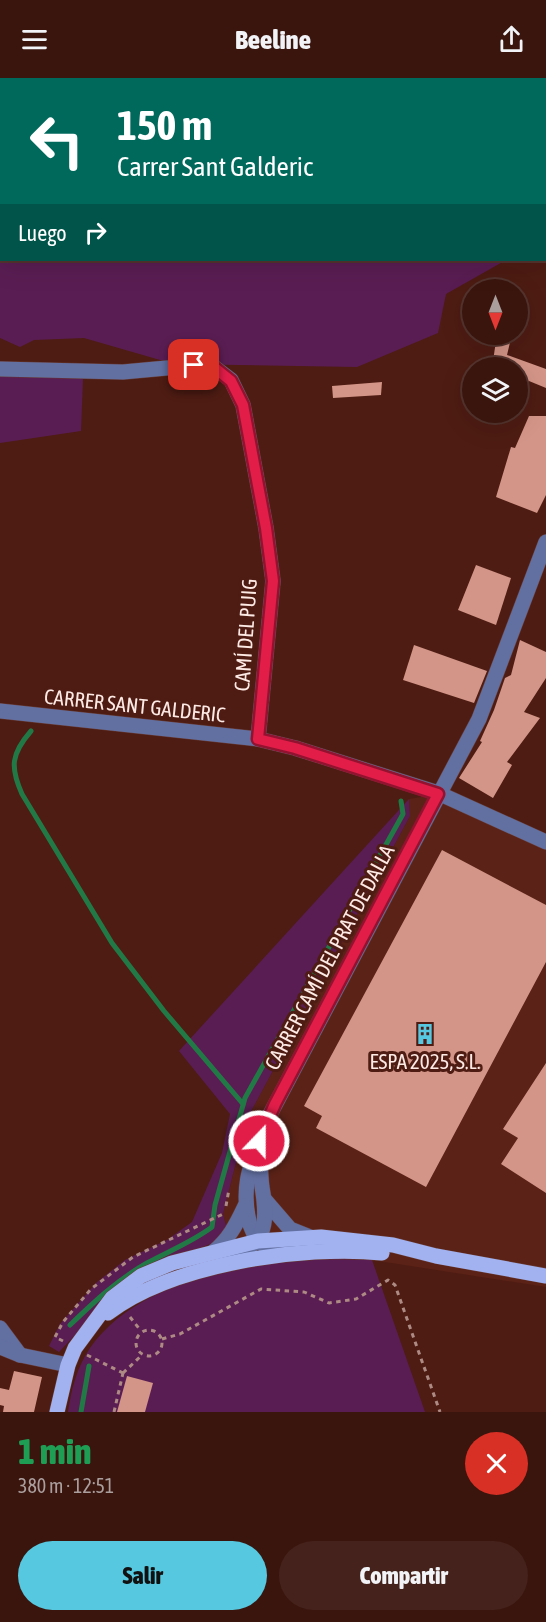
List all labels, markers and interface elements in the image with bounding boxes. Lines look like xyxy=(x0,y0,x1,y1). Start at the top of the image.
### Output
icon: menu xyxy=(18,23,51,56)
icon: share xyxy=(495,23,528,56)
text: Beeline xyxy=(235,24,311,55)
text: 150 m xyxy=(117,101,212,149)
icon: left xyxy=(18,102,96,180)
text: Carrer Sant Galderic xyxy=(117,151,313,182)
icon: right xyxy=(79,216,112,249)
text: Luego xyxy=(18,220,67,246)
north arrow xyxy=(462,279,528,345)
map controls xyxy=(462,279,528,423)
pin xyxy=(168,339,219,390)
icon: arrive xyxy=(177,348,210,381)
button: layers xyxy=(462,357,528,423)
street label: CAMÍ DEL PUIG xyxy=(229,578,261,692)
street label: CARRER SANT GALDERIC xyxy=(43,684,227,727)
street label: CARRER CAMÍ DEL PRAT DE DALLA xyxy=(259,840,399,1074)
building icon: ESPA 2025, S.L. xyxy=(413,1022,437,1046)
place label: ESPA 2025, S.L. xyxy=(370,1049,480,1073)
position arrow xyxy=(227,1109,291,1173)
text: 1 min xyxy=(18,1430,92,1472)
button: close xyxy=(465,1432,528,1495)
text: 380 m · 12:51 xyxy=(18,1474,114,1497)
button: Salir xyxy=(18,1541,267,1610)
button: Compartir xyxy=(279,1541,528,1610)

